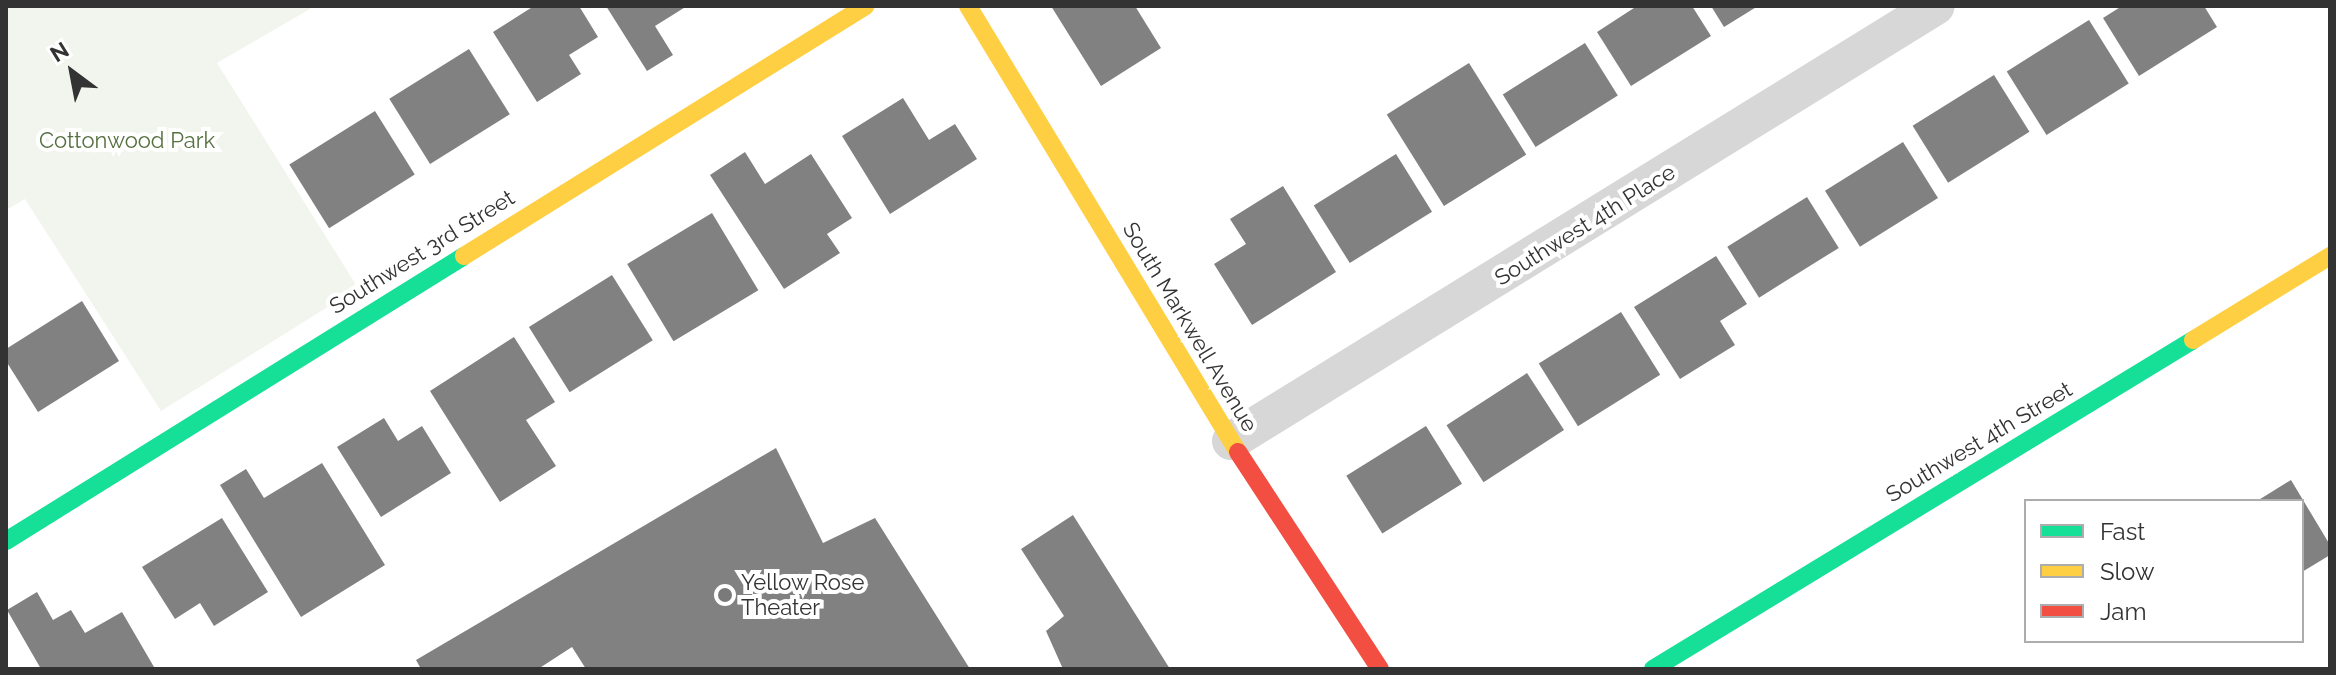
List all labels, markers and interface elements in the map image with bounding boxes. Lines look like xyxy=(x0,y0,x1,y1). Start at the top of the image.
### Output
north arrow xyxy=(32,32,112,112)
text: N xyxy=(45,36,73,67)
park label: Cottonwood Park xyxy=(39,128,215,154)
street label: Southwest 4th Place xyxy=(1490,159,1680,291)
street label: Southwest 3rd Street xyxy=(325,184,519,320)
street label: South Markwell Avenue xyxy=(1117,217,1263,437)
street label: Southwest 4th Street xyxy=(1881,376,2077,508)
legend xyxy=(2024,499,2304,643)
text: Fast xyxy=(2100,517,2145,546)
text: Slow xyxy=(2100,557,2154,586)
place label: Yellow Rose Theater xyxy=(741,569,865,620)
marker: Yellow Rose Theater xyxy=(716,586,734,604)
text: Jam xyxy=(2100,597,2146,626)

